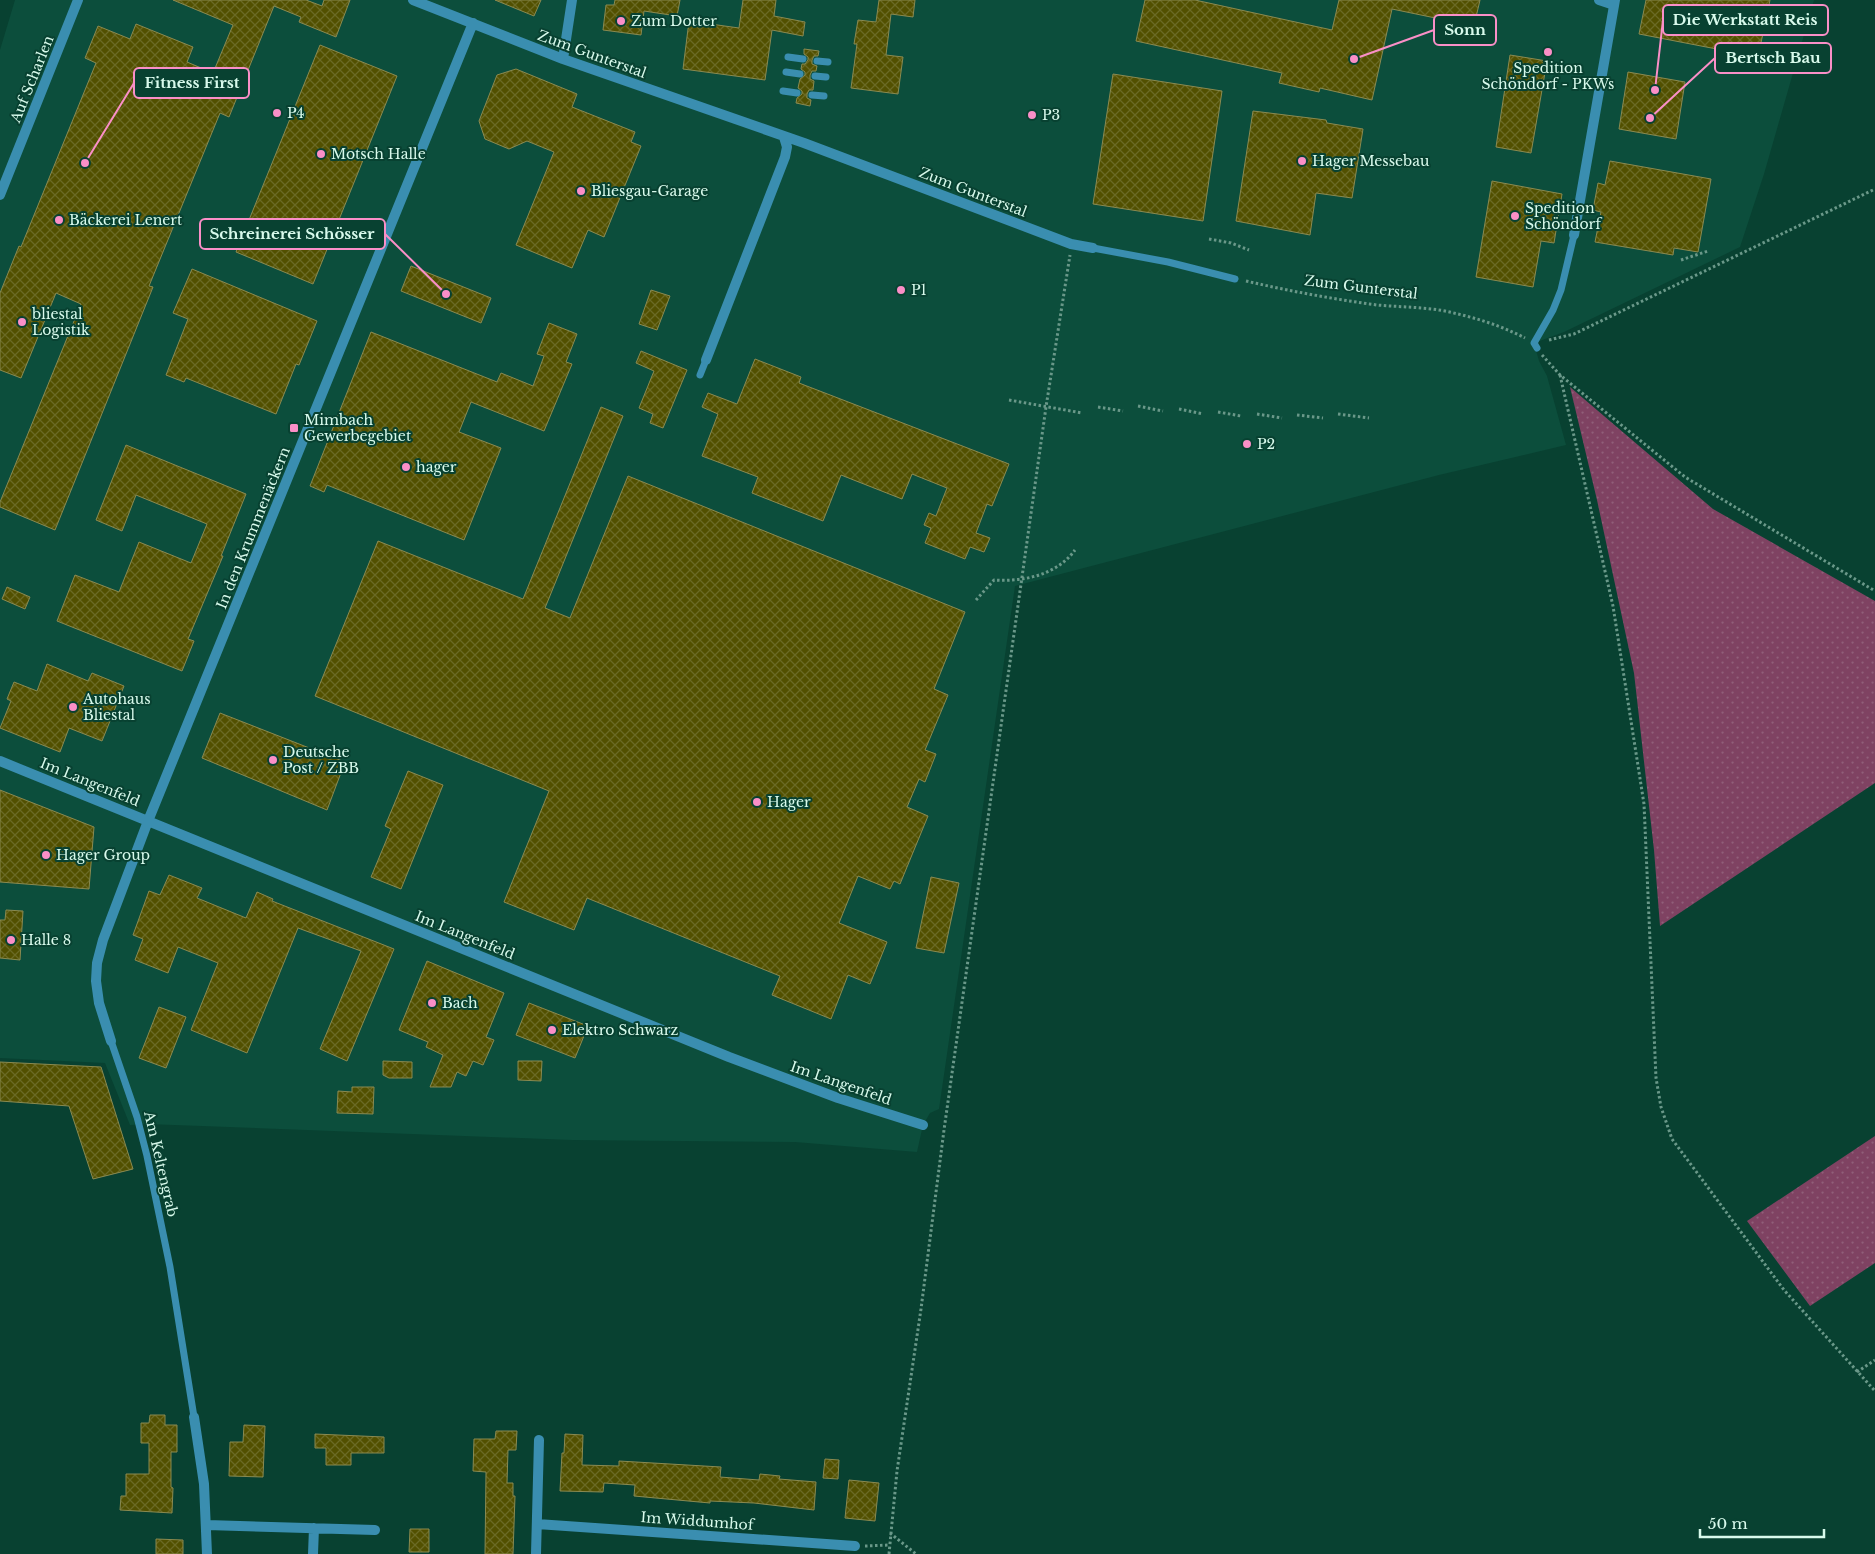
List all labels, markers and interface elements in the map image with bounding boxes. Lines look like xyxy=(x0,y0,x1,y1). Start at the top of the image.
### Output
callout: Die Werkstatt Reis xyxy=(1663,5,1828,35)
text: Die Werkstatt Reis xyxy=(1673,10,1817,29)
place label: Zum Dotter xyxy=(631,12,717,30)
marker: Zum Dotter xyxy=(615,15,627,27)
callout: Sonn xyxy=(1434,15,1496,45)
text: Sonn xyxy=(1444,20,1486,39)
street label: Zum Gunterstal xyxy=(535,26,649,82)
street label: Auf Scharlen xyxy=(6,32,58,126)
callout: Bertsch Bau xyxy=(1715,43,1831,73)
marker: Spedition Schöndorf - PKWs xyxy=(1542,46,1554,58)
text: Bertsch Bau xyxy=(1725,48,1821,67)
place label: Spedition Schöndorf - PKWs xyxy=(1482,59,1614,93)
callout: Fitness First xyxy=(134,68,249,98)
text: Fitness First xyxy=(144,73,240,92)
place label: P4 xyxy=(287,104,305,122)
place label: P3 xyxy=(1042,106,1060,124)
marker: P4 xyxy=(271,107,283,119)
marker: P3 xyxy=(1026,109,1038,121)
place label: Motsch Halle xyxy=(331,145,426,163)
marker: Motsch Halle xyxy=(315,148,327,160)
place label: Hager Messebau xyxy=(1312,152,1430,170)
marker: Hager Messebau xyxy=(1296,155,1308,167)
street label: Zum Gunterstal xyxy=(916,163,1030,221)
place label: Bliesgau-Garage xyxy=(591,182,708,200)
marker: Bliesgau-Garage xyxy=(575,185,587,197)
place label: Spedition Schöndorf xyxy=(1525,199,1603,233)
marker: Spedition Schöndorf xyxy=(1509,210,1521,222)
place label: Bäckerei Lenert xyxy=(69,211,183,229)
marker: Bäckerei Lenert xyxy=(53,214,65,226)
callout: Schreinerei Schösser xyxy=(200,219,385,249)
text: Schreinerei Schösser xyxy=(209,224,375,243)
street label: Zum Gunterstal xyxy=(1303,271,1419,303)
place label: P1 xyxy=(911,281,927,299)
marker: P1 xyxy=(895,284,907,296)
place label: bliestal Logistik xyxy=(31,305,90,339)
marker: bliestal Logistik xyxy=(16,316,28,328)
place label: Mimbach Gewerbegebiet xyxy=(304,411,412,445)
marker: Mimbach Gewerbegebiet xyxy=(288,422,300,434)
place label: P2 xyxy=(1257,435,1275,453)
marker: P2 xyxy=(1241,438,1253,450)
street label: In den Krummenäckern xyxy=(212,444,294,612)
place label: hager xyxy=(416,458,457,476)
marker: hager xyxy=(400,461,412,473)
place label: Autohaus Bliestal xyxy=(82,690,151,724)
marker: Autohaus Bliestal xyxy=(67,701,79,713)
place label: Deutsche Post / ZBB xyxy=(283,743,359,777)
street label: Im Langenfeld xyxy=(37,754,143,810)
marker: Deutsche Post / ZBB xyxy=(267,754,279,766)
place label: Hager xyxy=(767,793,811,811)
marker: Hager xyxy=(751,796,763,808)
place label: Hager Group xyxy=(56,846,150,864)
marker: Hager Group xyxy=(40,849,52,861)
street label: Im Langenfeld xyxy=(412,907,518,963)
place label: Halle 8 xyxy=(21,931,71,949)
marker: Halle 8 xyxy=(5,934,17,946)
place label: Bach xyxy=(442,994,478,1012)
marker: Bach xyxy=(426,997,438,1009)
place label: Elektro Schwarz xyxy=(562,1021,678,1039)
marker: Elektro Schwarz xyxy=(546,1024,558,1036)
street label: Im Langenfeld xyxy=(788,1057,895,1109)
street label: Am Keltengrab xyxy=(140,1108,182,1219)
scale bar xyxy=(1700,1506,1824,1538)
street label: Im Widdumhof xyxy=(640,1508,756,1534)
text: 50 m xyxy=(1708,1514,1748,1533)

